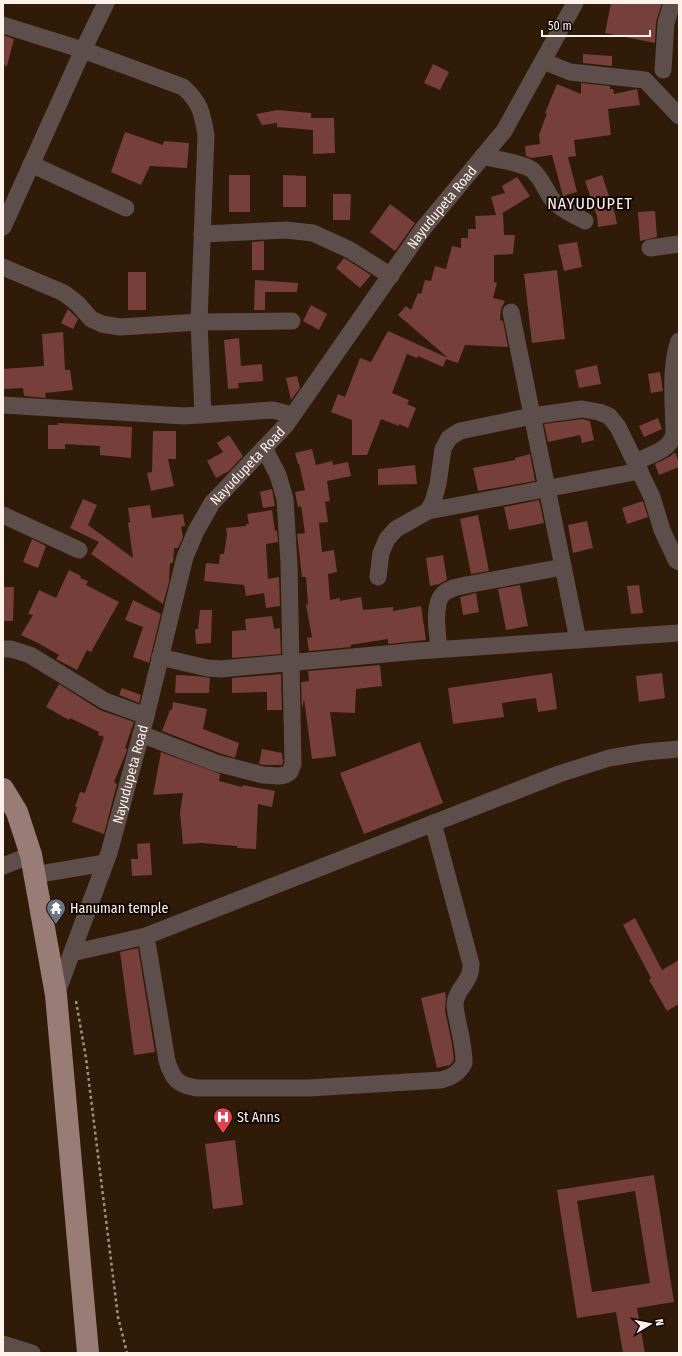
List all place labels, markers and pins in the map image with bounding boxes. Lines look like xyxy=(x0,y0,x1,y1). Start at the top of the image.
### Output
temple icon: Hanuman temple xyxy=(45,897,67,925)
place label: Hanuman temple xyxy=(70,900,168,917)
hospital icon: St Anns xyxy=(212,1106,234,1134)
place label: St Anns xyxy=(237,1109,280,1126)

